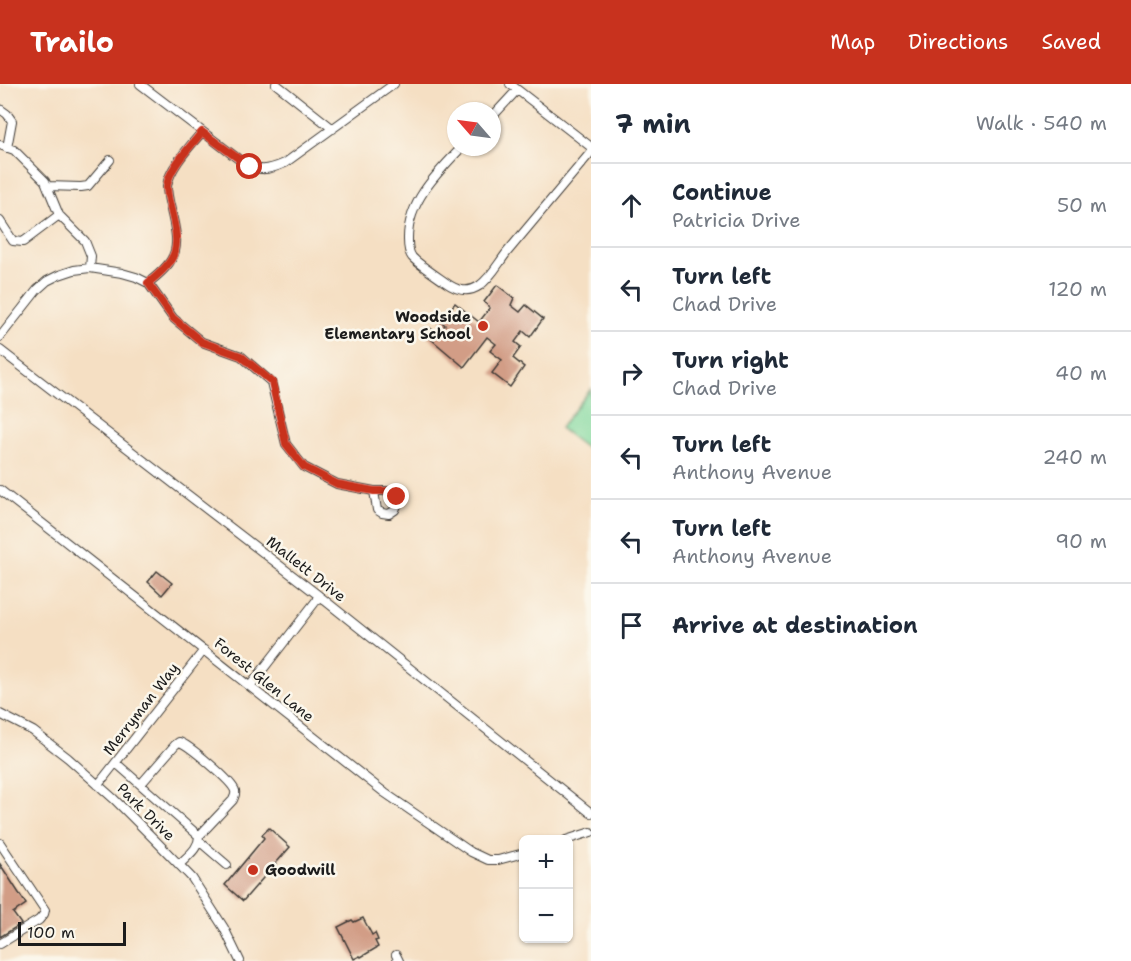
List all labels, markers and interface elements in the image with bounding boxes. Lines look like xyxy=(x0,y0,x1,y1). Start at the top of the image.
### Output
text: Trailo xyxy=(30,23,114,61)
text: Map xyxy=(830,28,875,56)
text: Directions xyxy=(908,28,1008,56)
text: Saved xyxy=(1041,28,1101,56)
north arrow xyxy=(447,102,501,156)
text: 7 min xyxy=(615,106,691,141)
text: Walk · 540 m xyxy=(976,110,1107,136)
route start xyxy=(236,153,262,179)
text: Continue xyxy=(672,178,772,207)
icon: ahead xyxy=(615,189,648,222)
text: 50 m xyxy=(1057,192,1107,218)
text: Patricia Drive xyxy=(672,207,801,233)
text: Turn left xyxy=(672,262,771,291)
icon: left xyxy=(615,273,648,306)
text: 120 m xyxy=(1048,276,1107,302)
text: Chad Drive xyxy=(672,291,777,317)
place label: Woodside Elementary School xyxy=(324,307,471,344)
marker: Woodside Elementary School xyxy=(476,319,490,333)
text: Turn right xyxy=(672,346,789,375)
icon: right xyxy=(615,357,648,390)
text: 40 m xyxy=(1055,360,1107,386)
text: Chad Drive xyxy=(672,375,777,401)
text: Turn left xyxy=(672,430,771,459)
icon: left xyxy=(615,441,648,474)
text: 240 m xyxy=(1042,444,1107,470)
text: Anthony Avenue xyxy=(672,459,832,485)
route end xyxy=(383,483,409,509)
text: Turn left xyxy=(672,514,771,543)
icon: left xyxy=(615,525,648,558)
text: 90 m xyxy=(1055,528,1107,554)
street label: Mallett Drive xyxy=(262,532,350,606)
text: Anthony Avenue xyxy=(672,543,832,569)
icon: arrive xyxy=(615,609,648,642)
text: Arrive at destination xyxy=(672,611,918,640)
street label: Forest Glen Lane xyxy=(210,633,318,727)
street label: Merryman Way xyxy=(99,659,183,759)
street label: Park Drive xyxy=(113,779,179,845)
map controls xyxy=(519,835,573,943)
button: + xyxy=(519,835,573,889)
place label: Goodwill xyxy=(265,860,335,880)
marker: Goodwill xyxy=(246,863,260,877)
button: − xyxy=(519,889,573,943)
scale bar xyxy=(18,919,126,946)
text: 100 m xyxy=(27,922,75,943)

